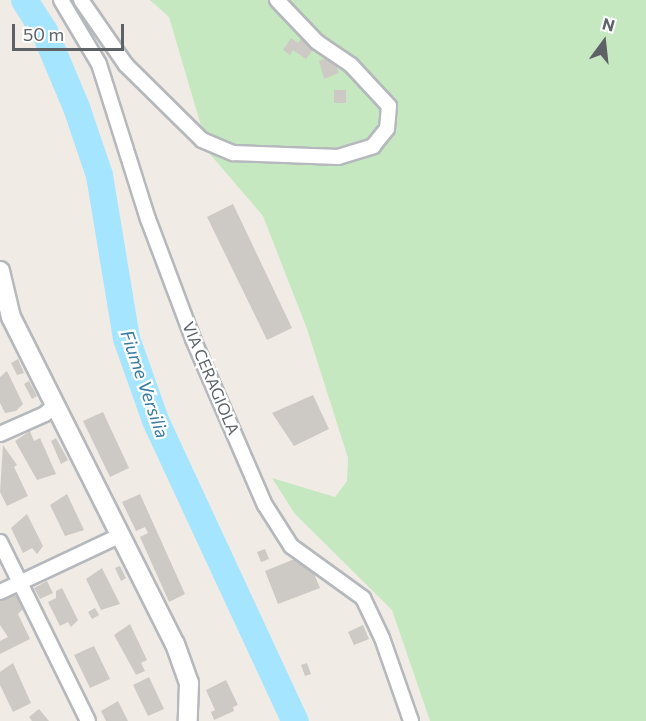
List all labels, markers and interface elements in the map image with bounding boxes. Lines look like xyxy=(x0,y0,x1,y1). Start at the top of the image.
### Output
scale bar xyxy=(15,12,128,50)
north arrow xyxy=(574,12,634,72)
text: N xyxy=(601,13,617,35)
text: 50 m xyxy=(23,23,64,45)
street label: VIA CERAGIOLA xyxy=(179,319,243,437)
water label: Fiume Versilia xyxy=(116,327,174,441)

